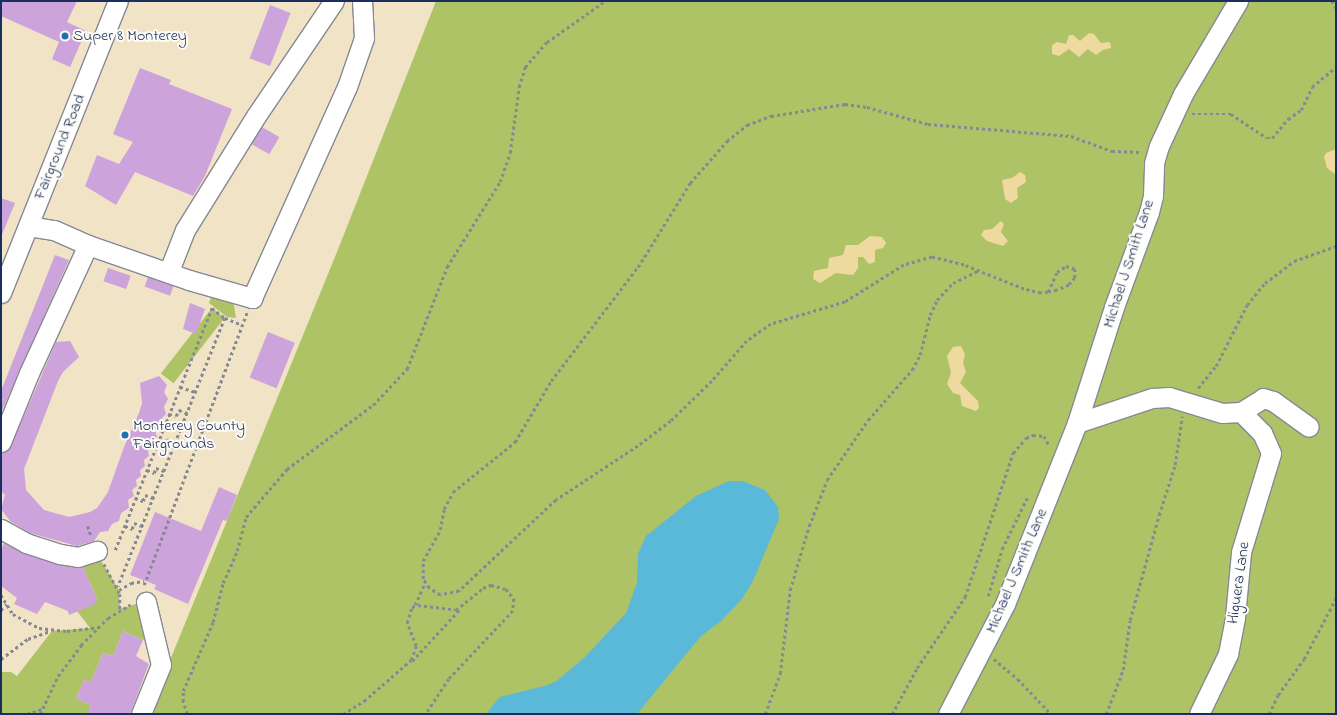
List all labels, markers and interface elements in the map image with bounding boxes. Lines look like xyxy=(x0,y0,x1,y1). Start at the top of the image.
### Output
place label: Super 8 Monterey xyxy=(73,26,187,46)
marker: Super 8 Monterey xyxy=(60,31,70,41)
street label: Fairground Road xyxy=(30,91,90,203)
street label: Michael J Smith Lane xyxy=(1099,197,1159,331)
place label: Monterey County Fairgrounds xyxy=(133,416,245,454)
marker: Monterey County Fairgrounds xyxy=(120,430,130,440)
street label: Michael J Smith Lane xyxy=(982,506,1052,636)
street label: Higuera Lane xyxy=(1224,541,1254,625)

